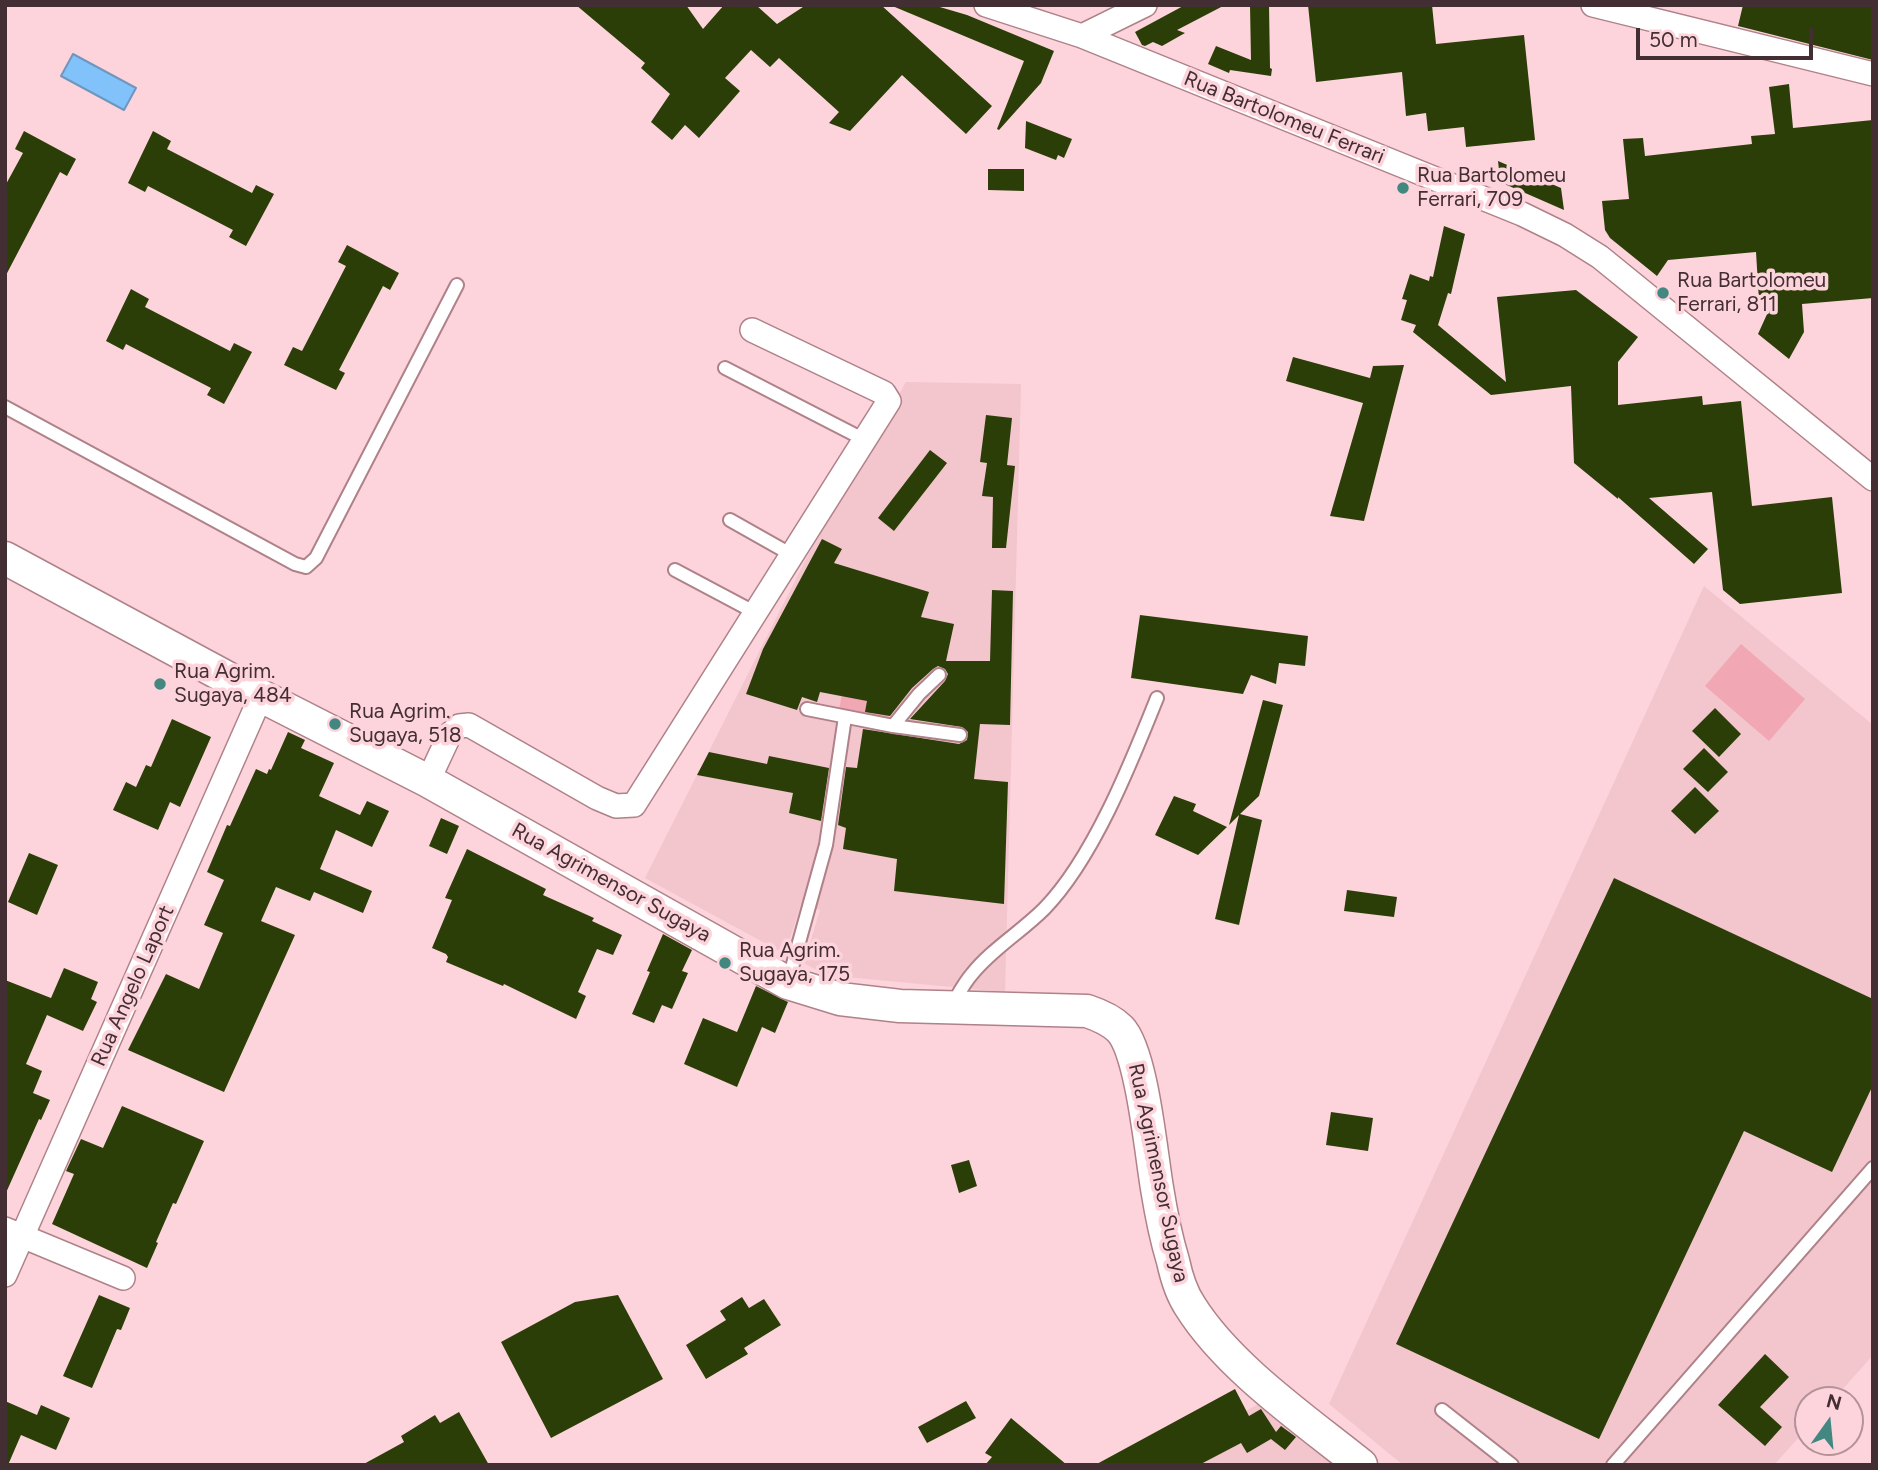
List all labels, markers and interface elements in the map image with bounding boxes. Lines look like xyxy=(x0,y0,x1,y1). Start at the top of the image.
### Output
scale bar xyxy=(1640,14,1817,58)
text: 50 m xyxy=(1649,27,1698,52)
street label: Rua Bartolomeu Ferrari xyxy=(1180,66,1388,170)
place label: Rua Bartolomeu Ferrari, 709 xyxy=(1417,163,1566,213)
marker: Rua Bartolomeu Ferrari, 709 xyxy=(1395,180,1411,196)
place label: Rua Bartolomeu Ferrari, 811 xyxy=(1677,268,1826,318)
marker: Rua Bartolomeu Ferrari, 811 xyxy=(1655,285,1671,301)
place label: Rua Agrim. Sugaya, 484 xyxy=(174,659,292,709)
marker: Rua Agrim. Sugaya, 484 xyxy=(152,676,168,692)
place label: Rua Agrim. Sugaya, 518 xyxy=(349,699,462,749)
marker: Rua Agrim. Sugaya, 518 xyxy=(327,716,343,732)
street label: Rua Agrimensor Sugaya xyxy=(507,818,715,948)
street label: Rua Angelo Laport xyxy=(86,902,180,1070)
place label: Rua Agrim. Sugaya, 175 xyxy=(739,938,850,988)
marker: Rua Agrim. Sugaya, 175 xyxy=(717,955,733,971)
street label: Rua Agrimensor Sugaya xyxy=(1122,1061,1194,1285)
north arrow xyxy=(1794,1386,1864,1456)
text: N xyxy=(1824,1389,1844,1415)

